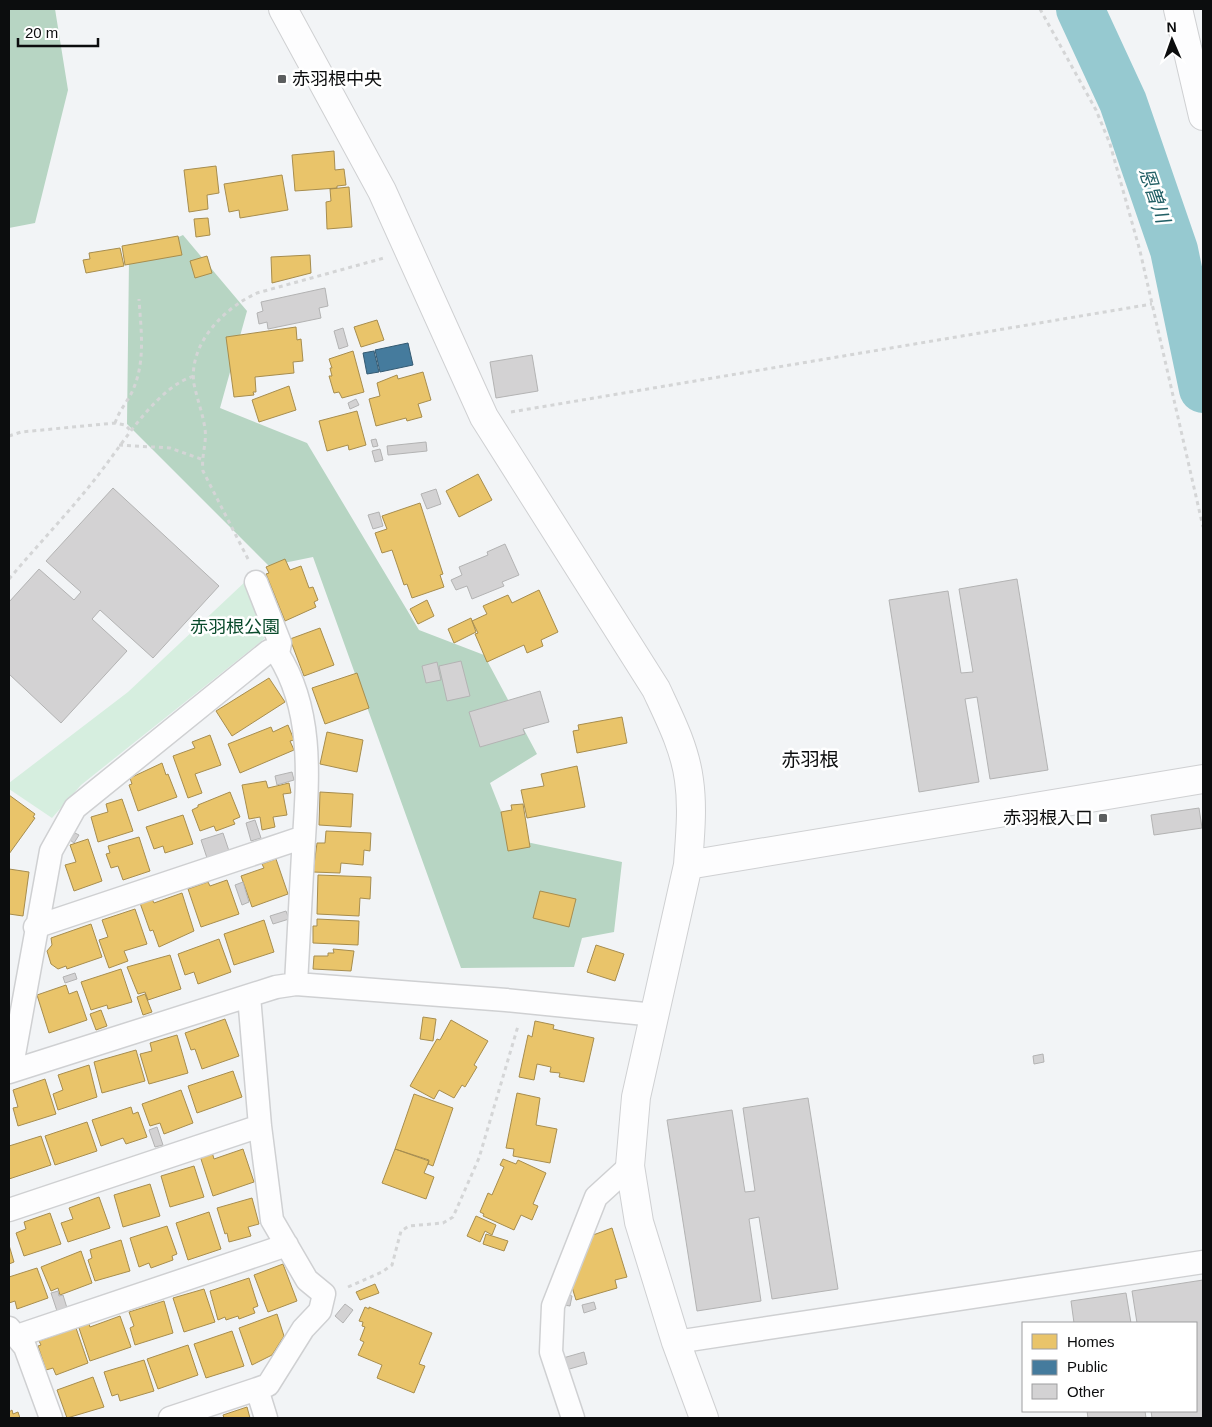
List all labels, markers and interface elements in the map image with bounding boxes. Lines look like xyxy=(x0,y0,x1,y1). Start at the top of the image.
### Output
scale bar xyxy=(18,15,98,47)
north arrow xyxy=(1147,15,1197,65)
text: N xyxy=(1166,19,1177,35)
text: 20 m xyxy=(25,24,58,41)
place label: 赤羽根中央 xyxy=(292,69,382,89)
marker: 赤羽根中央 xyxy=(276,73,288,85)
water label: 恩曽川 xyxy=(1135,165,1174,227)
park label: 赤羽根公園 xyxy=(190,617,280,637)
district label: 赤羽根 xyxy=(781,749,839,770)
place label: 赤羽根入口 xyxy=(1003,808,1093,828)
marker: 赤羽根入口 xyxy=(1097,812,1109,824)
legend xyxy=(1022,1322,1197,1412)
text: Homes xyxy=(1067,1333,1115,1350)
text: Public xyxy=(1067,1358,1108,1375)
text: Other xyxy=(1067,1383,1105,1400)

